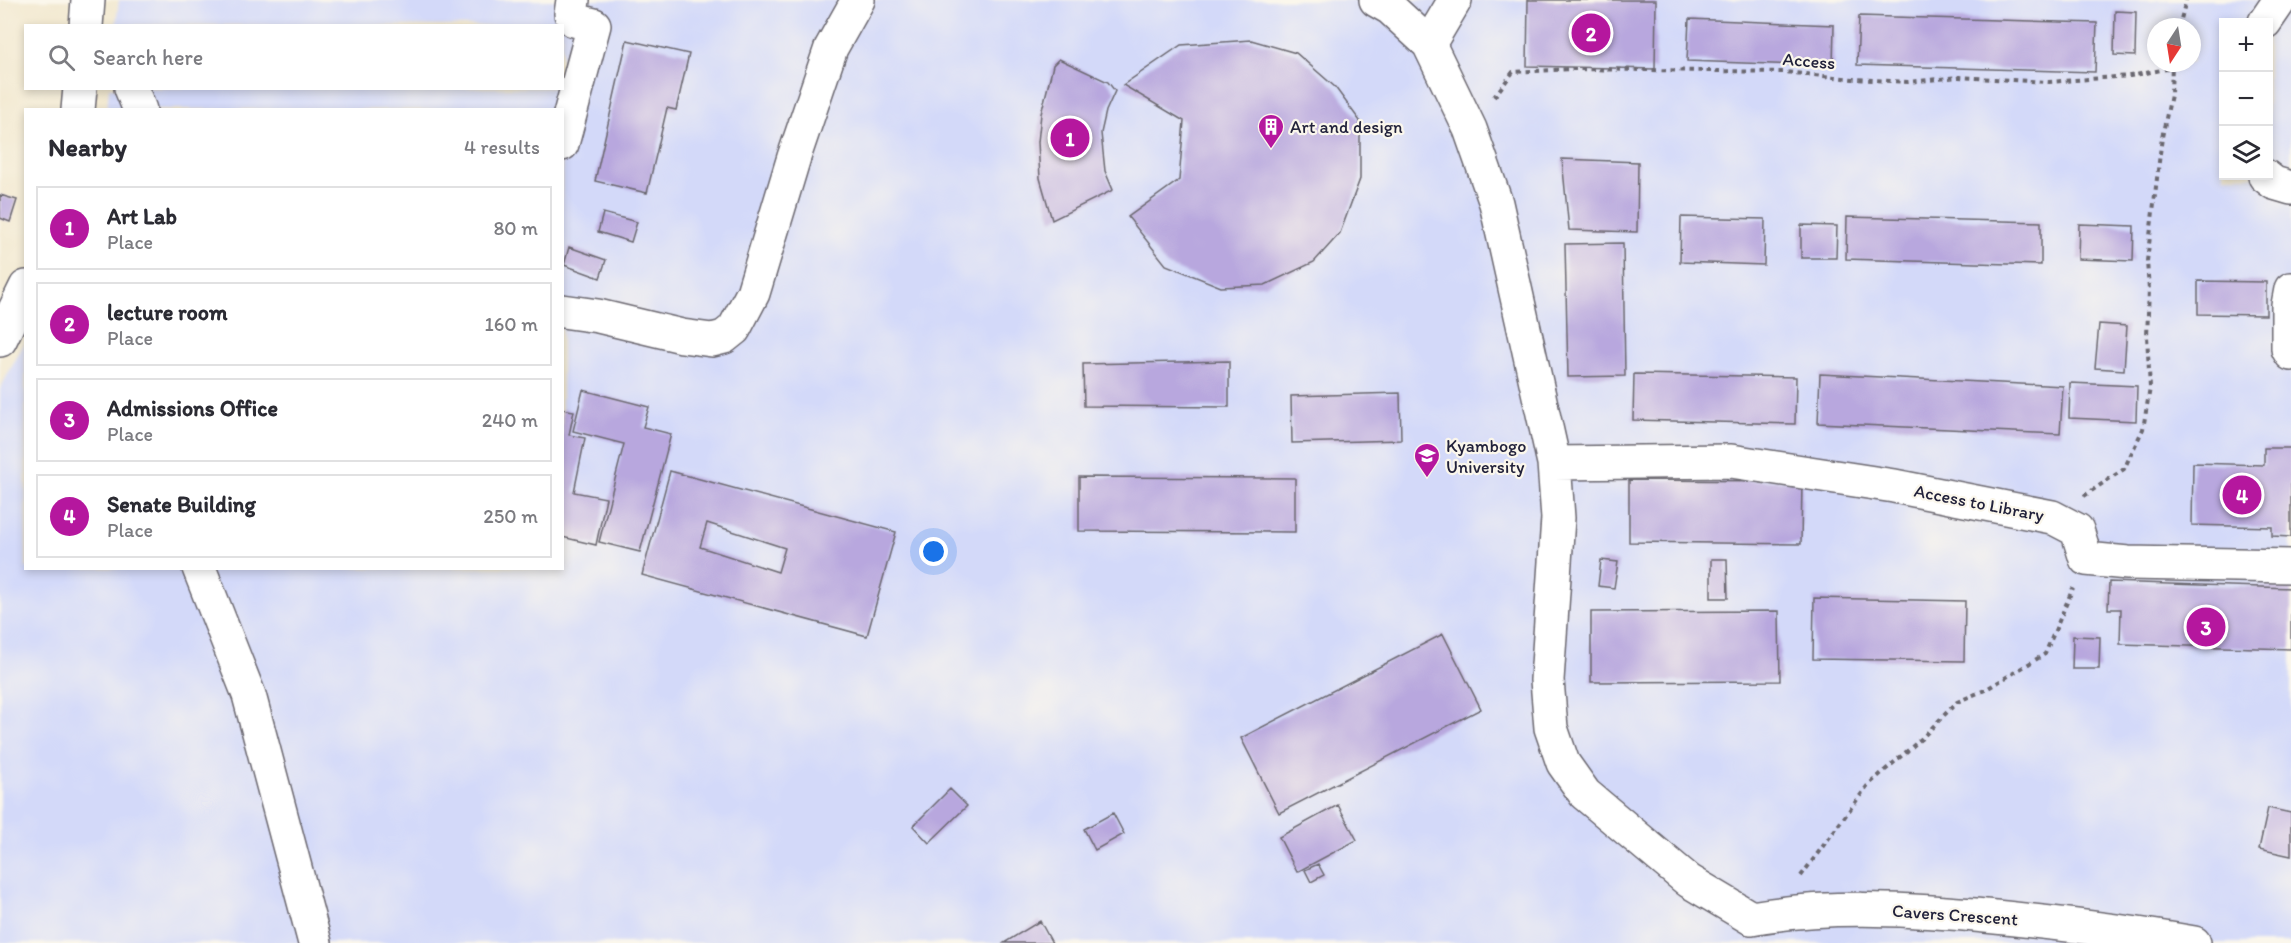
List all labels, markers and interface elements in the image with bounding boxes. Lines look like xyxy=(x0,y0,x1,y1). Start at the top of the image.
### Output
pin: 2 xyxy=(1572,10,1610,56)
north arrow xyxy=(2147,18,2201,72)
map controls xyxy=(2219,18,2273,180)
button: + xyxy=(2219,18,2273,72)
search box xyxy=(24,24,564,90)
icon: search xyxy=(45,41,78,74)
text: Search here xyxy=(93,44,203,71)
street label: Access xyxy=(1782,48,1836,74)
button: − xyxy=(2219,72,2273,126)
building icon: Art and design xyxy=(1256,112,1286,150)
pin: 1 xyxy=(1050,116,1090,160)
place label: Art and design xyxy=(1290,116,1403,138)
button: layers xyxy=(2219,126,2273,180)
text: Nearby xyxy=(48,131,127,163)
text: 4 results xyxy=(464,135,540,159)
text: Art Lab xyxy=(107,203,177,230)
text: 1 xyxy=(65,216,74,240)
text: 80 m xyxy=(493,216,538,240)
text: Place xyxy=(107,230,153,254)
text: lecture room xyxy=(107,299,228,326)
text: 2 xyxy=(64,312,75,336)
text: 160 m xyxy=(485,312,538,336)
text: Place xyxy=(107,326,153,350)
text: Admissions Office xyxy=(107,395,278,422)
text: 3 xyxy=(64,408,75,432)
text: 240 m xyxy=(482,408,538,432)
text: Place xyxy=(107,422,153,446)
place label: Kyambogo University xyxy=(1446,435,1527,478)
school or university icon: Kyambogo University xyxy=(1412,441,1442,479)
pin: 4 xyxy=(2222,472,2262,518)
street label: Access to Library xyxy=(1912,480,2046,526)
text: Senate Building xyxy=(107,491,256,518)
text: 4 xyxy=(63,504,76,528)
text: 250 m xyxy=(483,504,538,528)
text: Place xyxy=(107,518,153,542)
your location xyxy=(919,537,948,566)
pin: 3 xyxy=(2186,604,2226,650)
street label: Cavers Crescent xyxy=(1891,900,2019,930)

